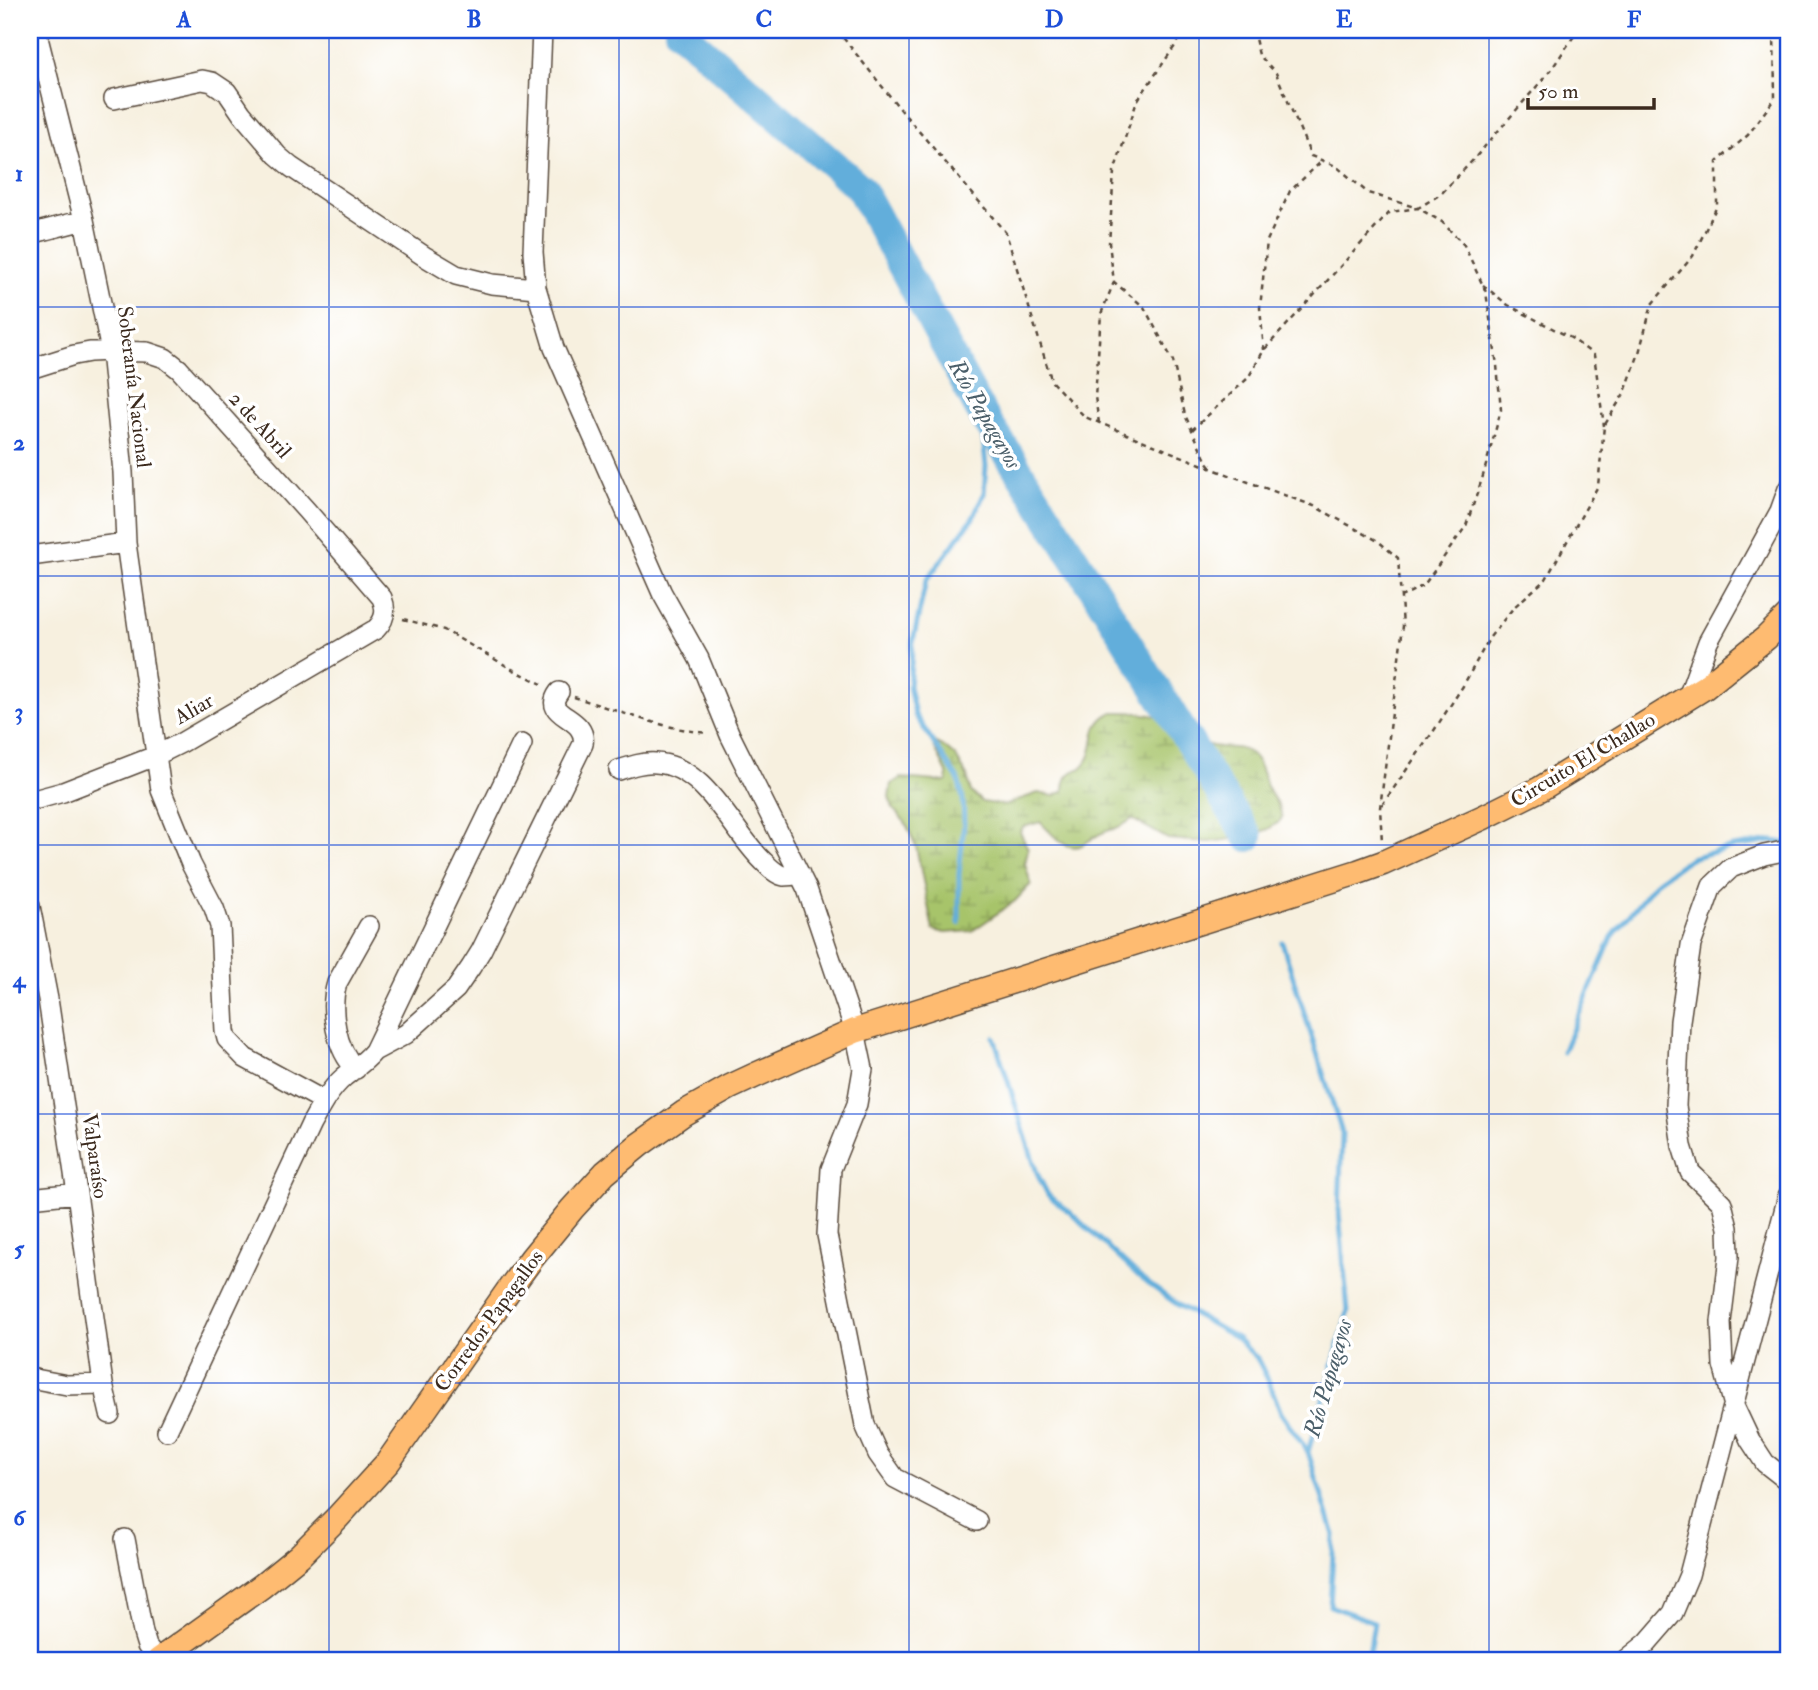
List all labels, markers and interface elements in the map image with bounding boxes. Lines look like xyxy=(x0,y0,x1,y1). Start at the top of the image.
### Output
text: A xyxy=(176,5,192,34)
text: B xyxy=(466,5,482,34)
text: C xyxy=(756,5,772,34)
text: D xyxy=(1045,5,1063,34)
text: E xyxy=(1336,5,1353,34)
text: F xyxy=(1627,5,1642,34)
scale bar xyxy=(1528,66,1654,110)
text: 50 m xyxy=(1538,78,1579,105)
text: 1 xyxy=(15,159,23,188)
street label: Soberanía Nacional xyxy=(111,305,157,470)
water label: Río Papagayos xyxy=(942,353,1028,475)
street label: 2 de Abril xyxy=(223,386,298,465)
text: 2 xyxy=(13,428,25,457)
street label: Aliar xyxy=(169,687,219,731)
text: 3 xyxy=(15,697,23,726)
street label: Circuito El Challao xyxy=(1506,706,1660,814)
text: 4 xyxy=(12,965,27,994)
street label: Valparaíso xyxy=(76,1112,114,1200)
text: 5 xyxy=(14,1234,25,1263)
street label: Corredor Papagallos xyxy=(428,1245,550,1397)
water label: Río Papagayos xyxy=(1297,1315,1359,1441)
text: 6 xyxy=(13,1503,27,1532)

